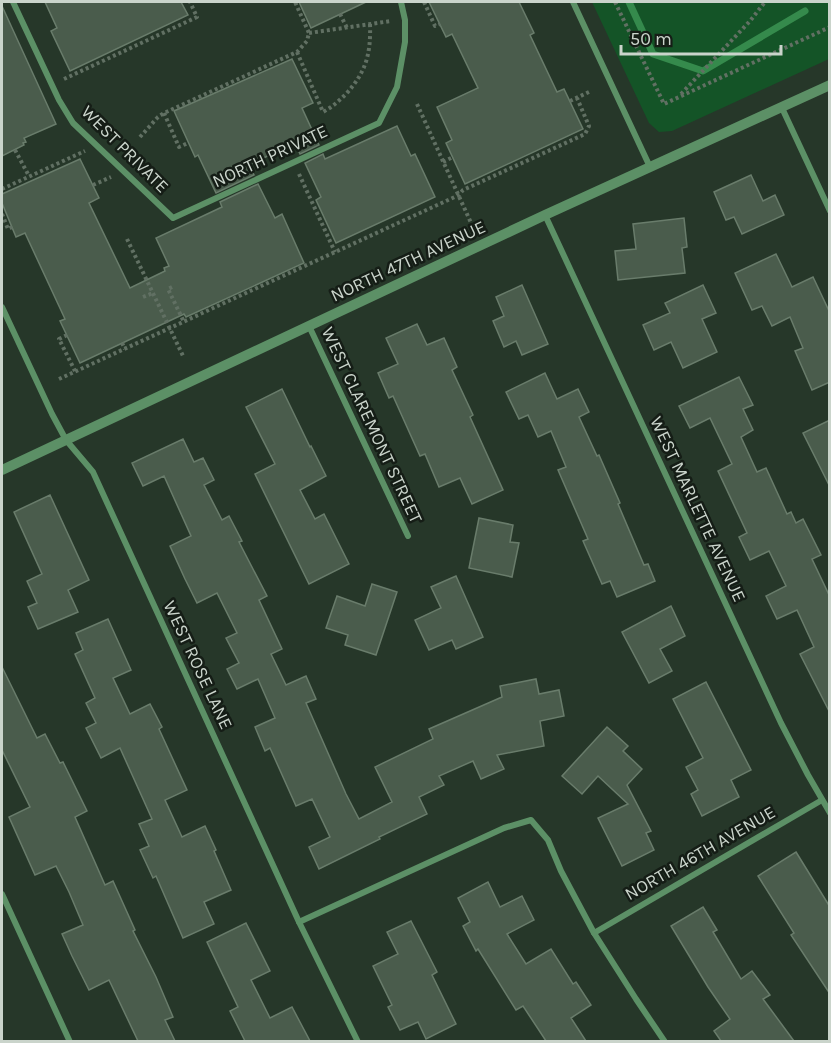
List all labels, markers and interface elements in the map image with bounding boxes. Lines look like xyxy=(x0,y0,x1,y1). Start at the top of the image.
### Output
scale bar xyxy=(621,18,782,56)
text: 50 m xyxy=(630,28,672,50)
street label: WEST PRIVATE xyxy=(77,101,173,197)
street label: NORTH PRIVATE xyxy=(209,120,331,192)
street label: NORTH 47TH AVENUE xyxy=(327,215,489,307)
street label: WEST CLAREMONT STREET xyxy=(317,323,427,527)
street label: WEST MARLETTE AVENUE xyxy=(645,413,751,605)
street label: WEST ROSE LANE xyxy=(159,597,237,733)
street label: NORTH 46TH AVENUE xyxy=(621,801,779,905)

